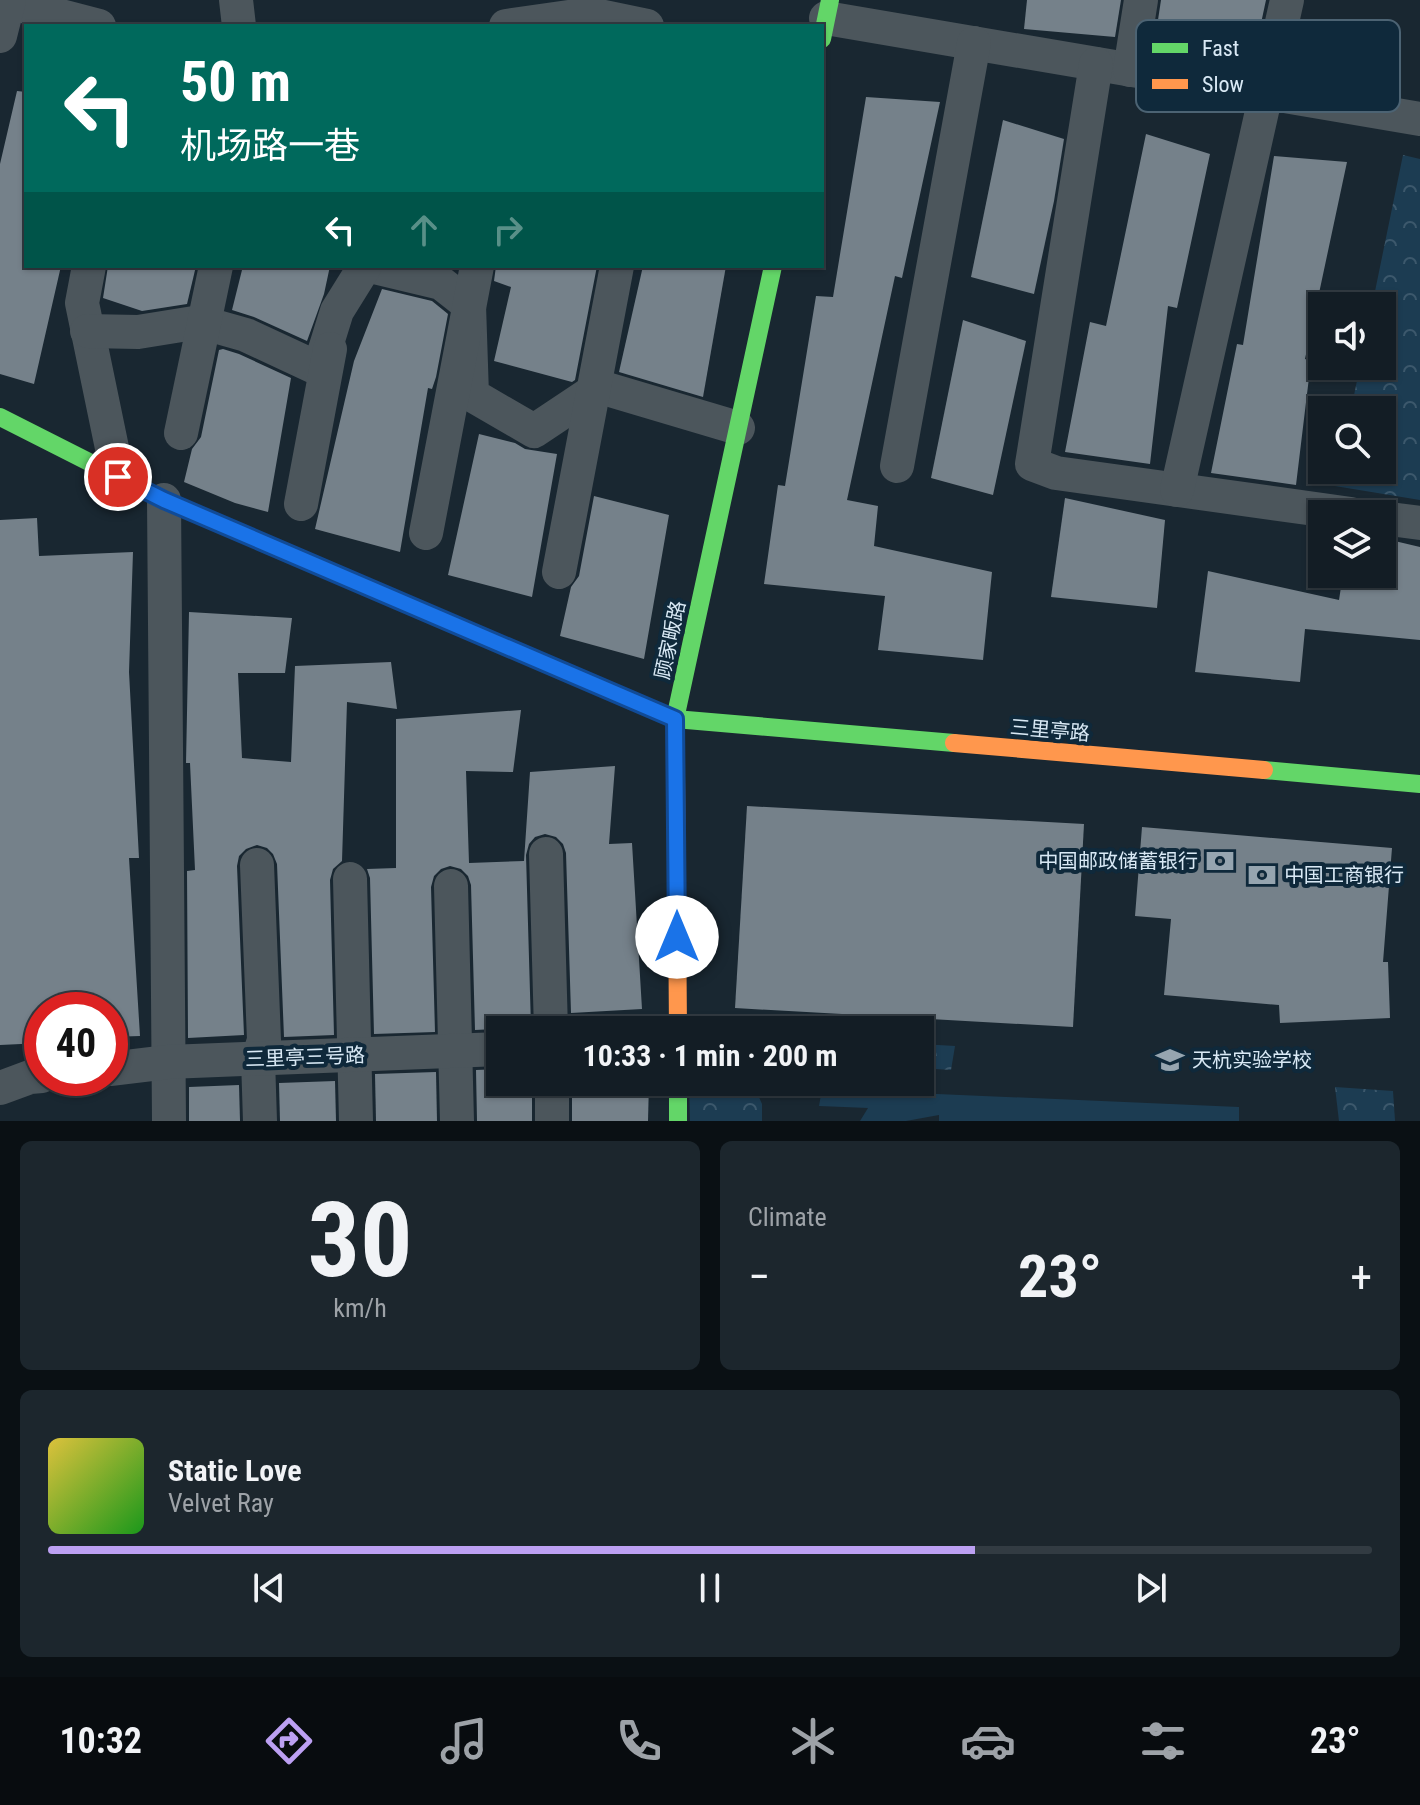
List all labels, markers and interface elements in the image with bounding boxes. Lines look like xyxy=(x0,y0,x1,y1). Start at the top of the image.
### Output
legend xyxy=(1136,20,1400,112)
text: Fast xyxy=(1202,36,1239,61)
text: 50 m xyxy=(180,49,291,115)
icon: left xyxy=(48,56,152,160)
text: Slow xyxy=(1202,72,1244,97)
text: 机场路一巷 xyxy=(180,125,360,167)
icon: left xyxy=(318,208,362,252)
icon: ahead xyxy=(402,208,446,252)
icon: right xyxy=(486,208,530,252)
map controls xyxy=(1308,292,1396,588)
button: sound xyxy=(1308,292,1396,380)
button: search xyxy=(1308,396,1396,484)
pin xyxy=(84,443,152,511)
icon: arrive xyxy=(96,455,140,499)
button: layers xyxy=(1308,500,1396,588)
street label: 顾家畈路 xyxy=(650,598,690,682)
street label: 三里亭路 xyxy=(1009,715,1091,745)
bank icon: 中国邮政储蓄银行 xyxy=(1205,846,1235,876)
place label: 中国邮政储蓄银行 xyxy=(1038,849,1198,873)
bank icon: 中国工商银行 xyxy=(1247,860,1277,890)
place label: 中国工商银行 xyxy=(1284,863,1404,887)
position arrow xyxy=(635,895,719,979)
speed limit sign: 40 xyxy=(24,992,128,1096)
text: 10:33 · 1 min · 200 m xyxy=(583,1038,837,1073)
street label: 三里亭三号路 xyxy=(245,1043,365,1071)
school or university icon: 天杭实验学校 xyxy=(1155,1045,1185,1075)
place label: 天杭实验学校 xyxy=(1192,1048,1312,1072)
text: 30 xyxy=(307,1180,413,1301)
text: Climate xyxy=(748,1202,827,1232)
text: 23° xyxy=(1018,1241,1102,1312)
text: − xyxy=(748,1251,770,1303)
text: + xyxy=(1350,1251,1372,1303)
text: km/h xyxy=(333,1293,387,1323)
text: Static Love xyxy=(168,1453,302,1488)
text: Velvet Ray xyxy=(168,1488,274,1518)
icon: previous xyxy=(247,1566,291,1610)
icon: pause xyxy=(688,1566,732,1610)
icon: next xyxy=(1129,1566,1173,1610)
icon: directions xyxy=(261,1713,317,1769)
icon: music xyxy=(436,1713,492,1769)
icon: phone xyxy=(611,1713,667,1769)
icon: climate xyxy=(785,1713,841,1769)
icon: car xyxy=(960,1713,1016,1769)
icon: filters xyxy=(1135,1713,1191,1769)
text: 10:32 xyxy=(59,1720,142,1762)
text: 23° xyxy=(1310,1720,1360,1762)

